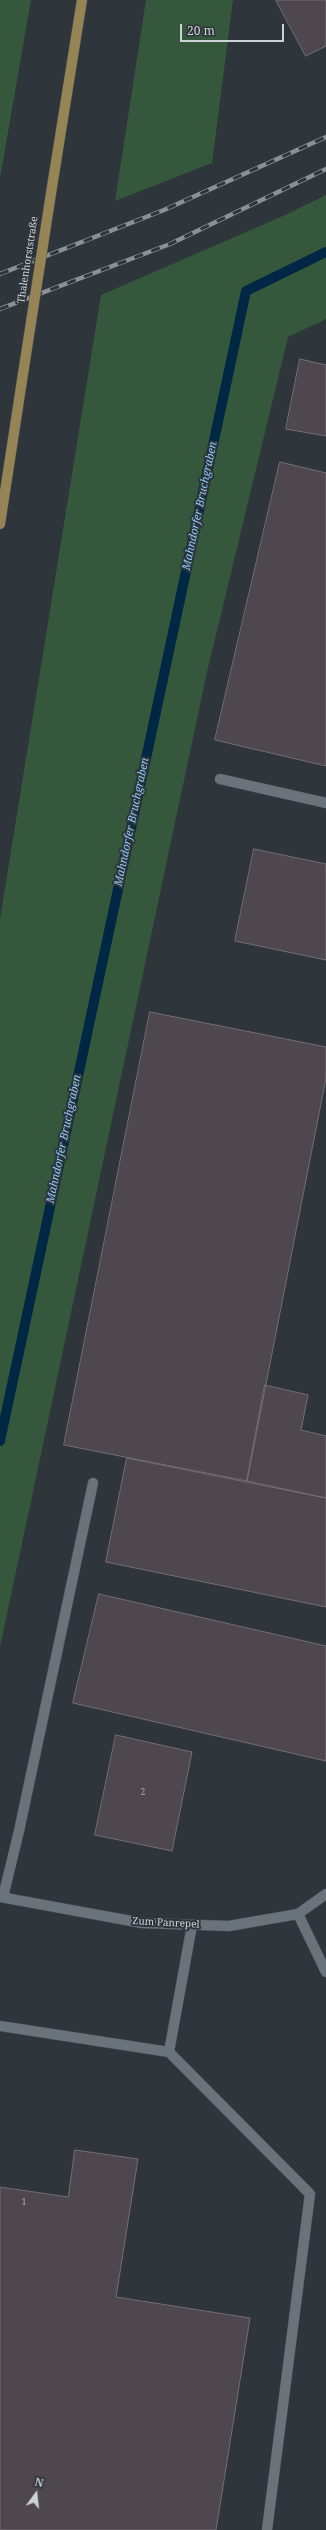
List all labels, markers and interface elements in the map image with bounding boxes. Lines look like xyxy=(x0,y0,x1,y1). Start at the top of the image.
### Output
scale bar xyxy=(182,16,286,42)
text: 20 m xyxy=(187,22,215,39)
street label: Thalenhorststraße xyxy=(15,216,41,304)
water label: Mahndorfer Bruchgraben xyxy=(180,441,220,571)
water label: Mahndorfer Bruchgraben xyxy=(112,757,152,887)
water label: Mahndorfer Bruchgraben xyxy=(44,1074,84,1204)
house number: 2 xyxy=(141,1788,145,1798)
street label: Zum Panrepel xyxy=(132,1915,200,1931)
house number: 1 xyxy=(22,2198,26,2208)
north arrow xyxy=(16,2474,56,2514)
text: N xyxy=(33,2474,45,2490)

